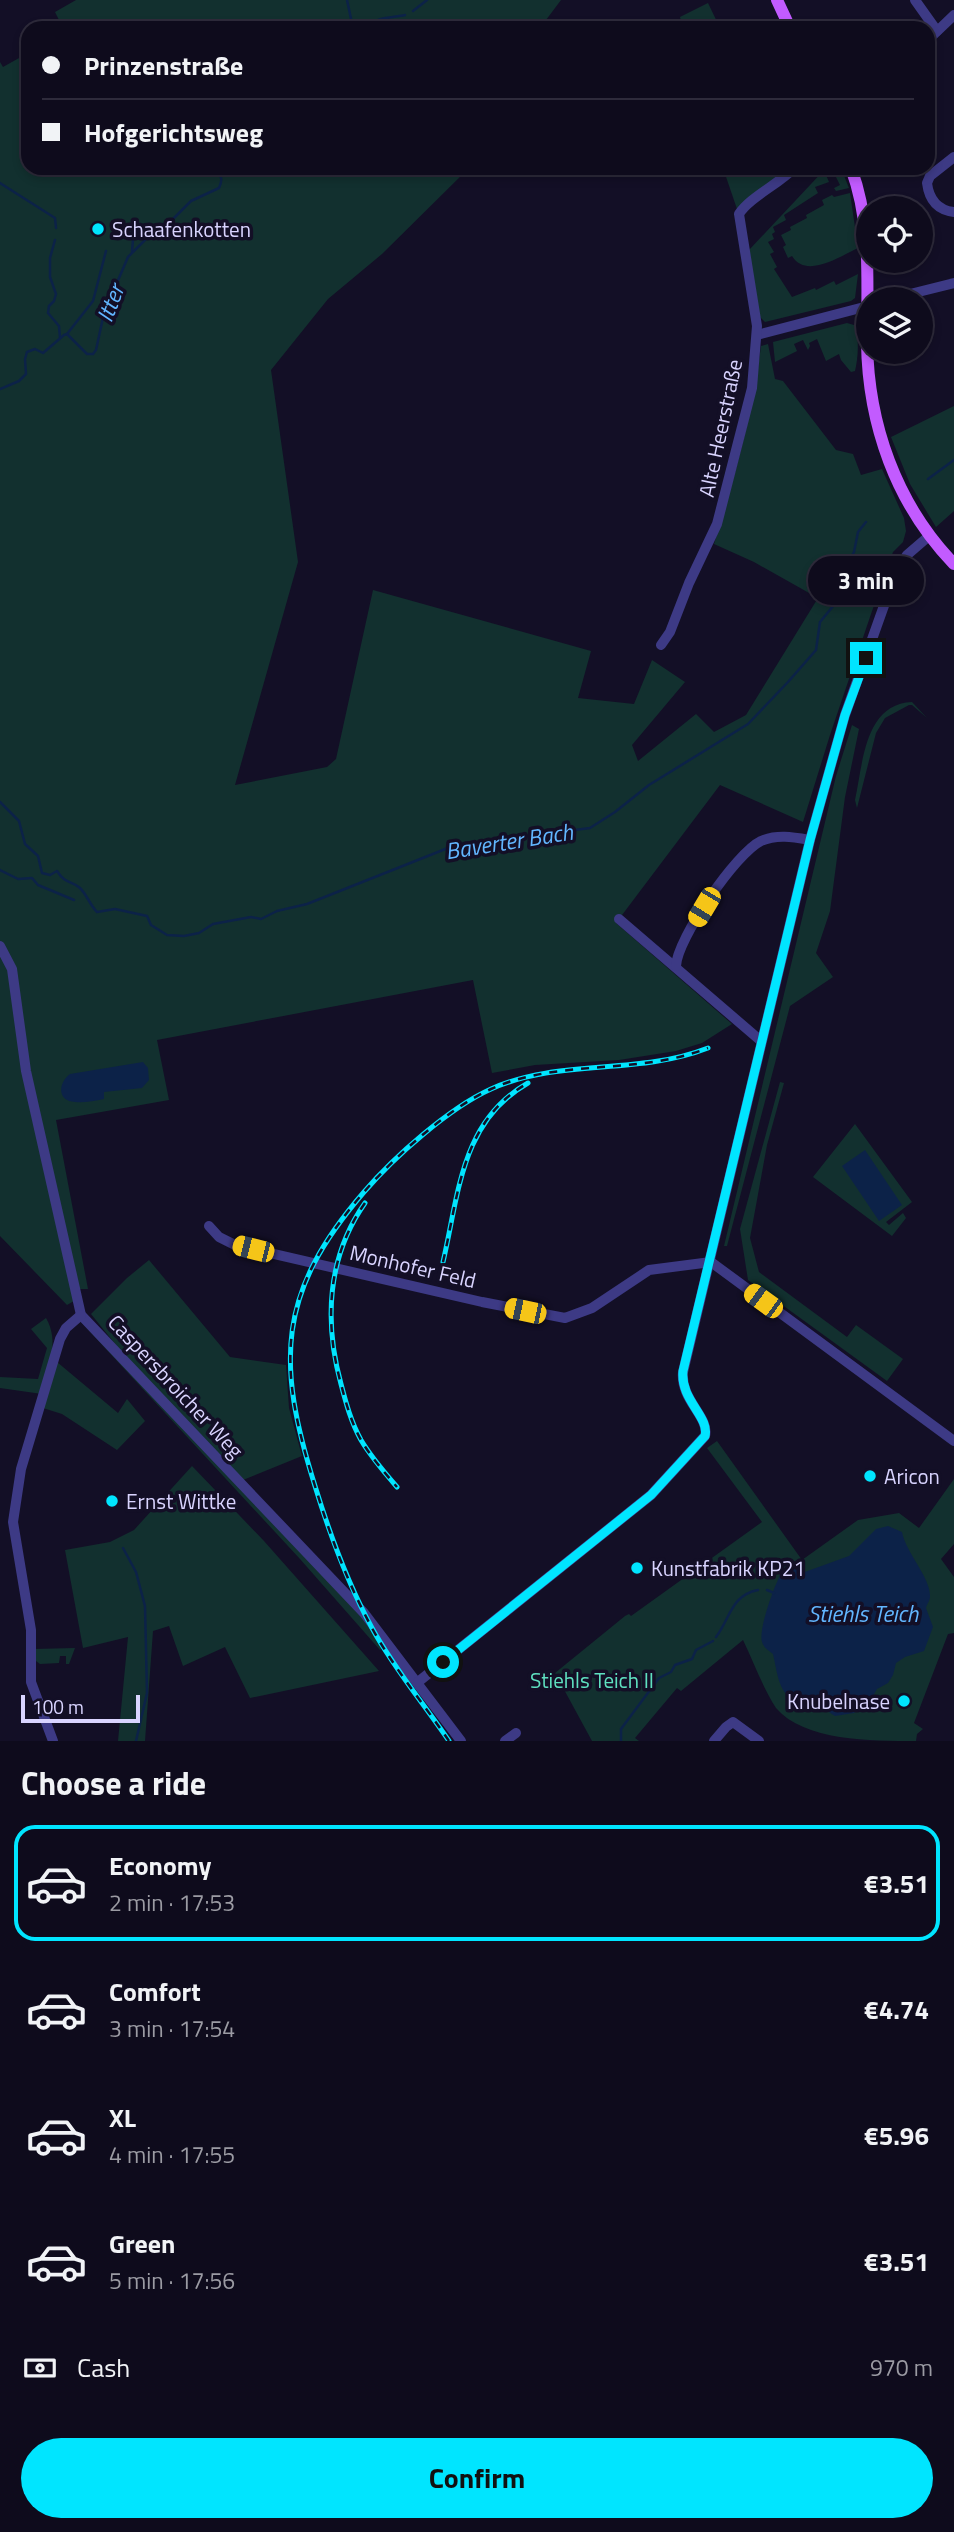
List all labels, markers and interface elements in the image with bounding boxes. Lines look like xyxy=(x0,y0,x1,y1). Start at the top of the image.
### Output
text: Prinzenstraße xyxy=(84,46,243,85)
text: Hofgerichtsweg xyxy=(84,113,263,152)
map controls xyxy=(856,196,933,364)
button: locate xyxy=(856,196,933,273)
place label: Schaafenkotten xyxy=(112,213,251,245)
marker: Schaafenkotten xyxy=(90,221,106,237)
water label: Itter xyxy=(87,277,134,327)
button: layers xyxy=(856,287,933,364)
street label: Alte Heerstraße xyxy=(690,356,750,500)
callout: 3 min xyxy=(808,556,924,606)
text: 3 min xyxy=(838,563,894,598)
route end xyxy=(850,642,882,674)
water label: Baverter Bach xyxy=(443,814,576,868)
car xyxy=(685,884,724,930)
car xyxy=(231,1234,276,1264)
street label: Monhofer Feld xyxy=(347,1236,479,1296)
car xyxy=(740,1280,787,1322)
car xyxy=(503,1296,548,1326)
street label: Caspersbroicher Weg xyxy=(101,1307,252,1465)
place label: Aricon xyxy=(884,1460,940,1492)
marker: Aricon xyxy=(862,1468,878,1484)
place label: Ernst Wittke xyxy=(126,1485,236,1517)
marker: Ernst Wittke xyxy=(104,1493,120,1509)
place label: Kunstfabrik KP21 xyxy=(651,1552,805,1584)
marker: Kunstfabrik KP21 xyxy=(629,1560,645,1576)
water label: Stiehls Teich xyxy=(808,1596,919,1631)
route start xyxy=(427,1646,459,1678)
park label: Stiehls Teich II xyxy=(530,1664,654,1696)
place label: Knubelnase xyxy=(787,1685,890,1717)
scale bar xyxy=(21,1692,140,1724)
text: 100 m xyxy=(32,1692,84,1721)
marker: Knubelnase xyxy=(896,1693,912,1709)
text: Choose a ride xyxy=(21,1759,206,1807)
text: Economy xyxy=(109,1846,211,1885)
icon: car xyxy=(25,1852,88,1915)
text: €3.51 xyxy=(864,1864,929,1903)
text: 2 min · 17:53 xyxy=(109,1885,235,1920)
text: Comfort xyxy=(109,1972,201,2011)
icon: car xyxy=(25,1978,88,2041)
text: €4.74 xyxy=(864,1990,929,2029)
text: 3 min · 17:54 xyxy=(109,2011,235,2046)
text: XL xyxy=(109,2098,136,2137)
icon: car xyxy=(25,2104,88,2167)
text: €5.96 xyxy=(864,2116,929,2155)
text: 4 min · 17:55 xyxy=(109,2137,235,2172)
text: Green xyxy=(109,2224,175,2263)
icon: car xyxy=(25,2230,88,2293)
text: €3.51 xyxy=(864,2242,929,2281)
text: 5 min · 17:56 xyxy=(109,2263,235,2298)
text: Cash xyxy=(77,2348,130,2387)
icon: cash xyxy=(21,2349,59,2387)
text: 970 m xyxy=(870,2350,933,2385)
button: Confirm xyxy=(21,2438,933,2518)

